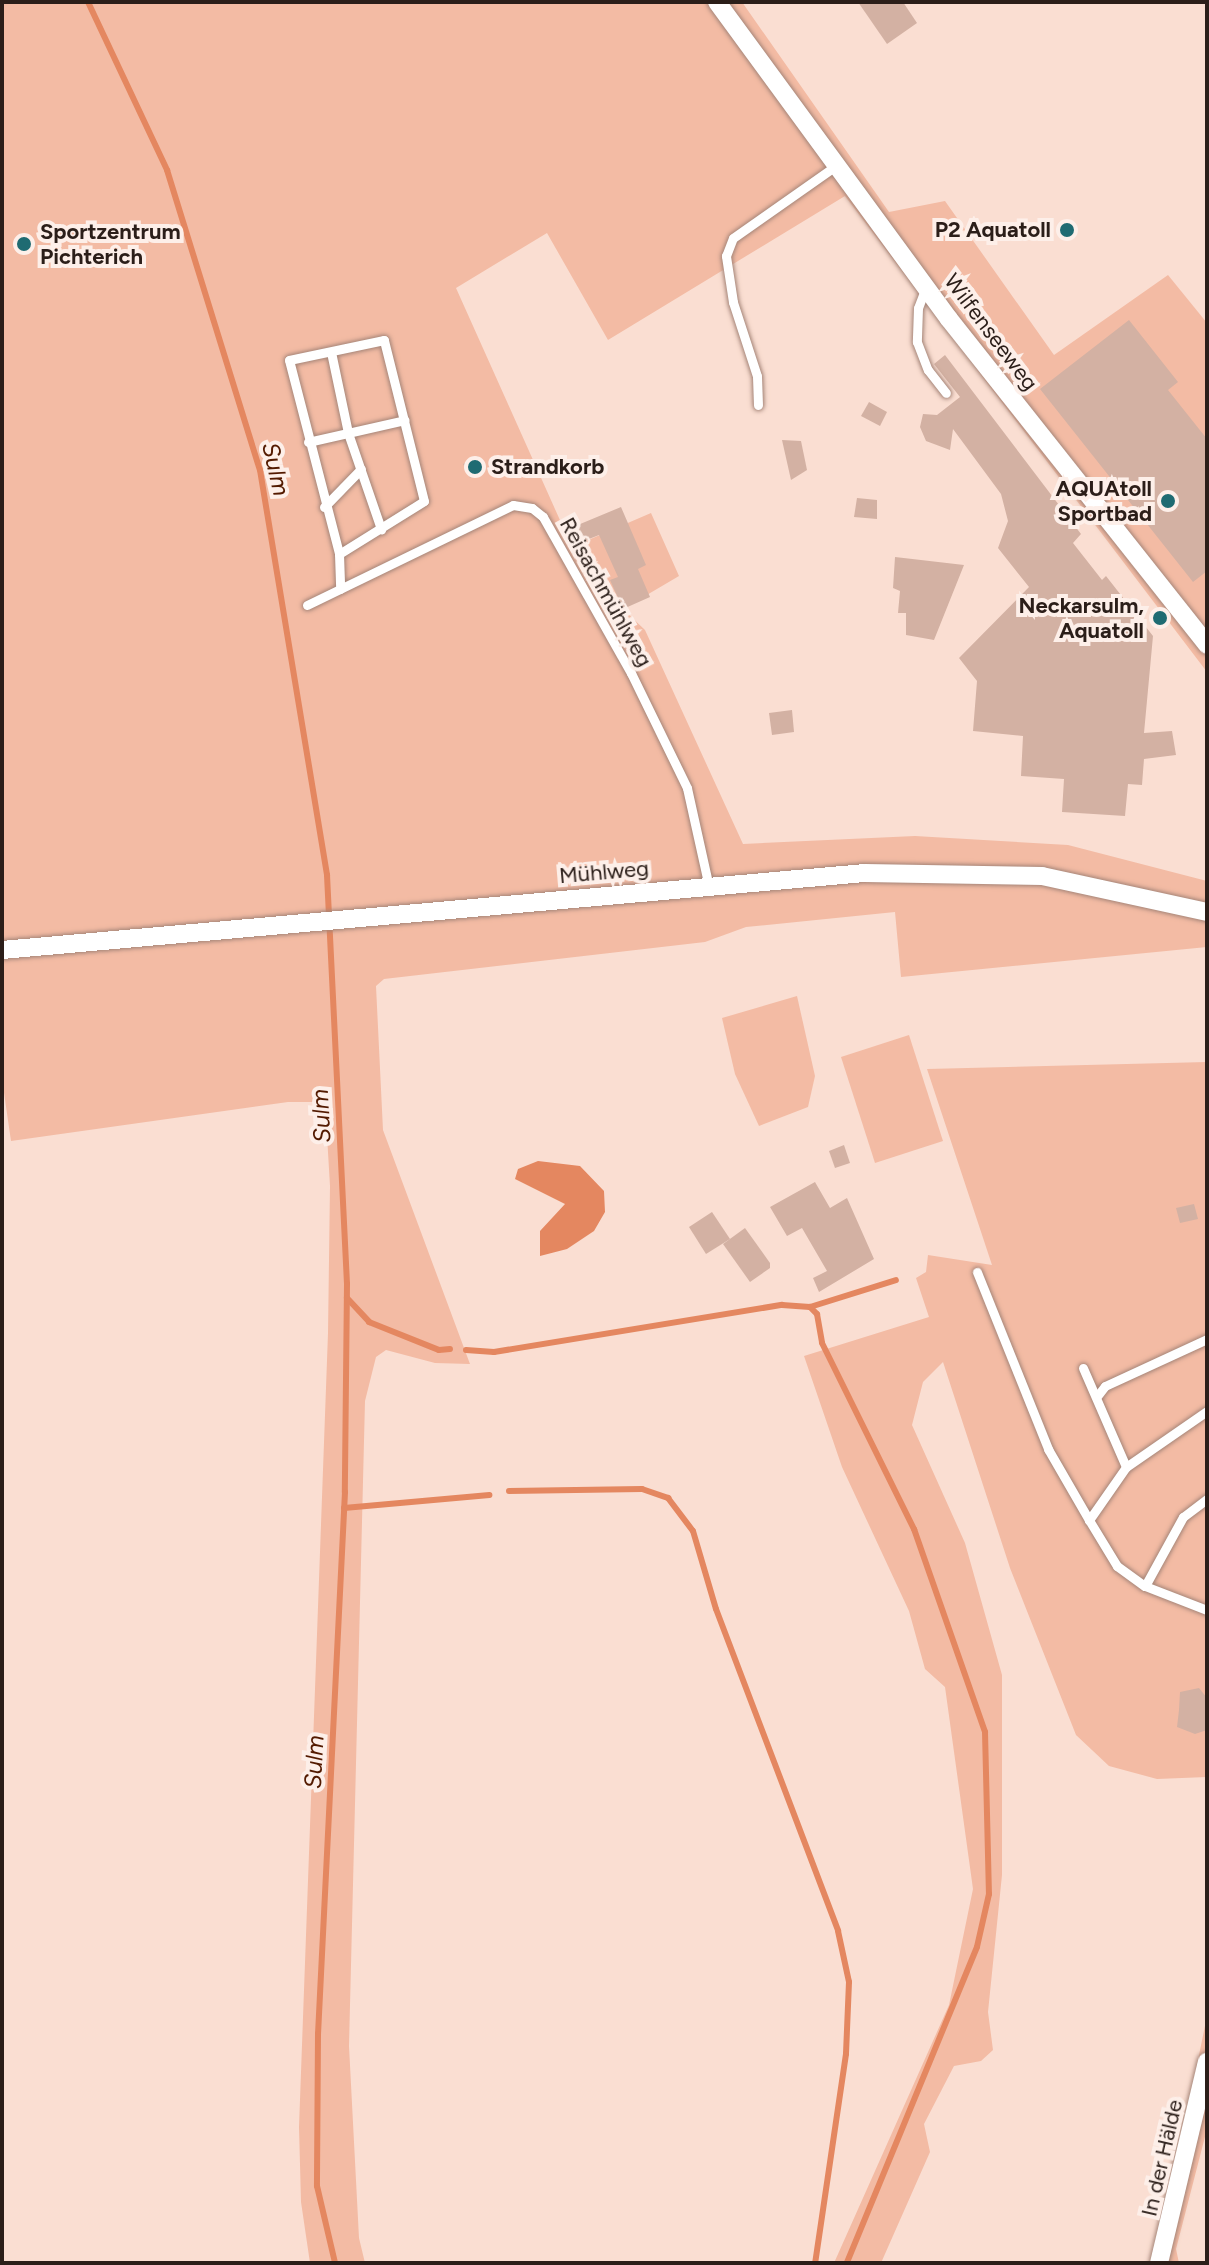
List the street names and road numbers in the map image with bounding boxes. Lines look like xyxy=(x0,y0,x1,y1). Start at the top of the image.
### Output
street label: Wilfenseeweg xyxy=(939,268,1043,396)
street label: Reisachmühlweg xyxy=(554,513,658,671)
street label: Mühlweg xyxy=(558,855,650,889)
street label: In der Hälde xyxy=(1136,2097,1188,2219)

